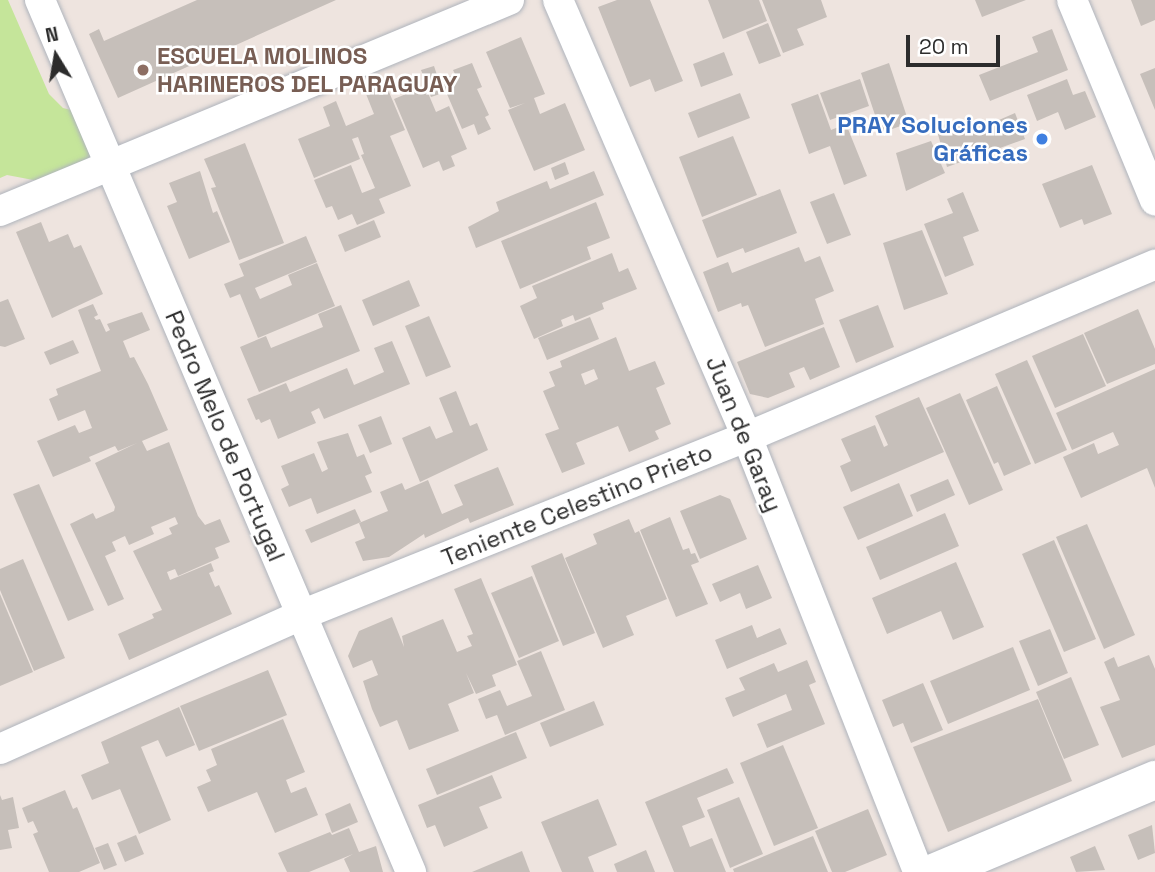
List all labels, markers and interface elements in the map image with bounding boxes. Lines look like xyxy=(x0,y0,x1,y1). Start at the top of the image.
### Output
north arrow xyxy=(21,21,91,91)
text: N xyxy=(43,21,61,48)
scale bar xyxy=(910,21,1004,65)
text: 20 m xyxy=(919,33,969,60)
place label: ESCUELA MOLINOS HARINEROS DEL PARAGUAY xyxy=(157,42,458,98)
marker: ESCUELA MOLINOS HARINEROS DEL PARAGUAY xyxy=(135,62,151,78)
place label: PRAY Soluciones Gráficas xyxy=(837,111,1028,167)
marker: PRAY Soluciones Gráficas xyxy=(1034,131,1050,147)
street label: Pedro Melo de Portugal xyxy=(159,306,291,566)
street label: Juan de Garay xyxy=(700,352,788,516)
street label: Teniente Celestino Prieto xyxy=(437,437,717,573)

